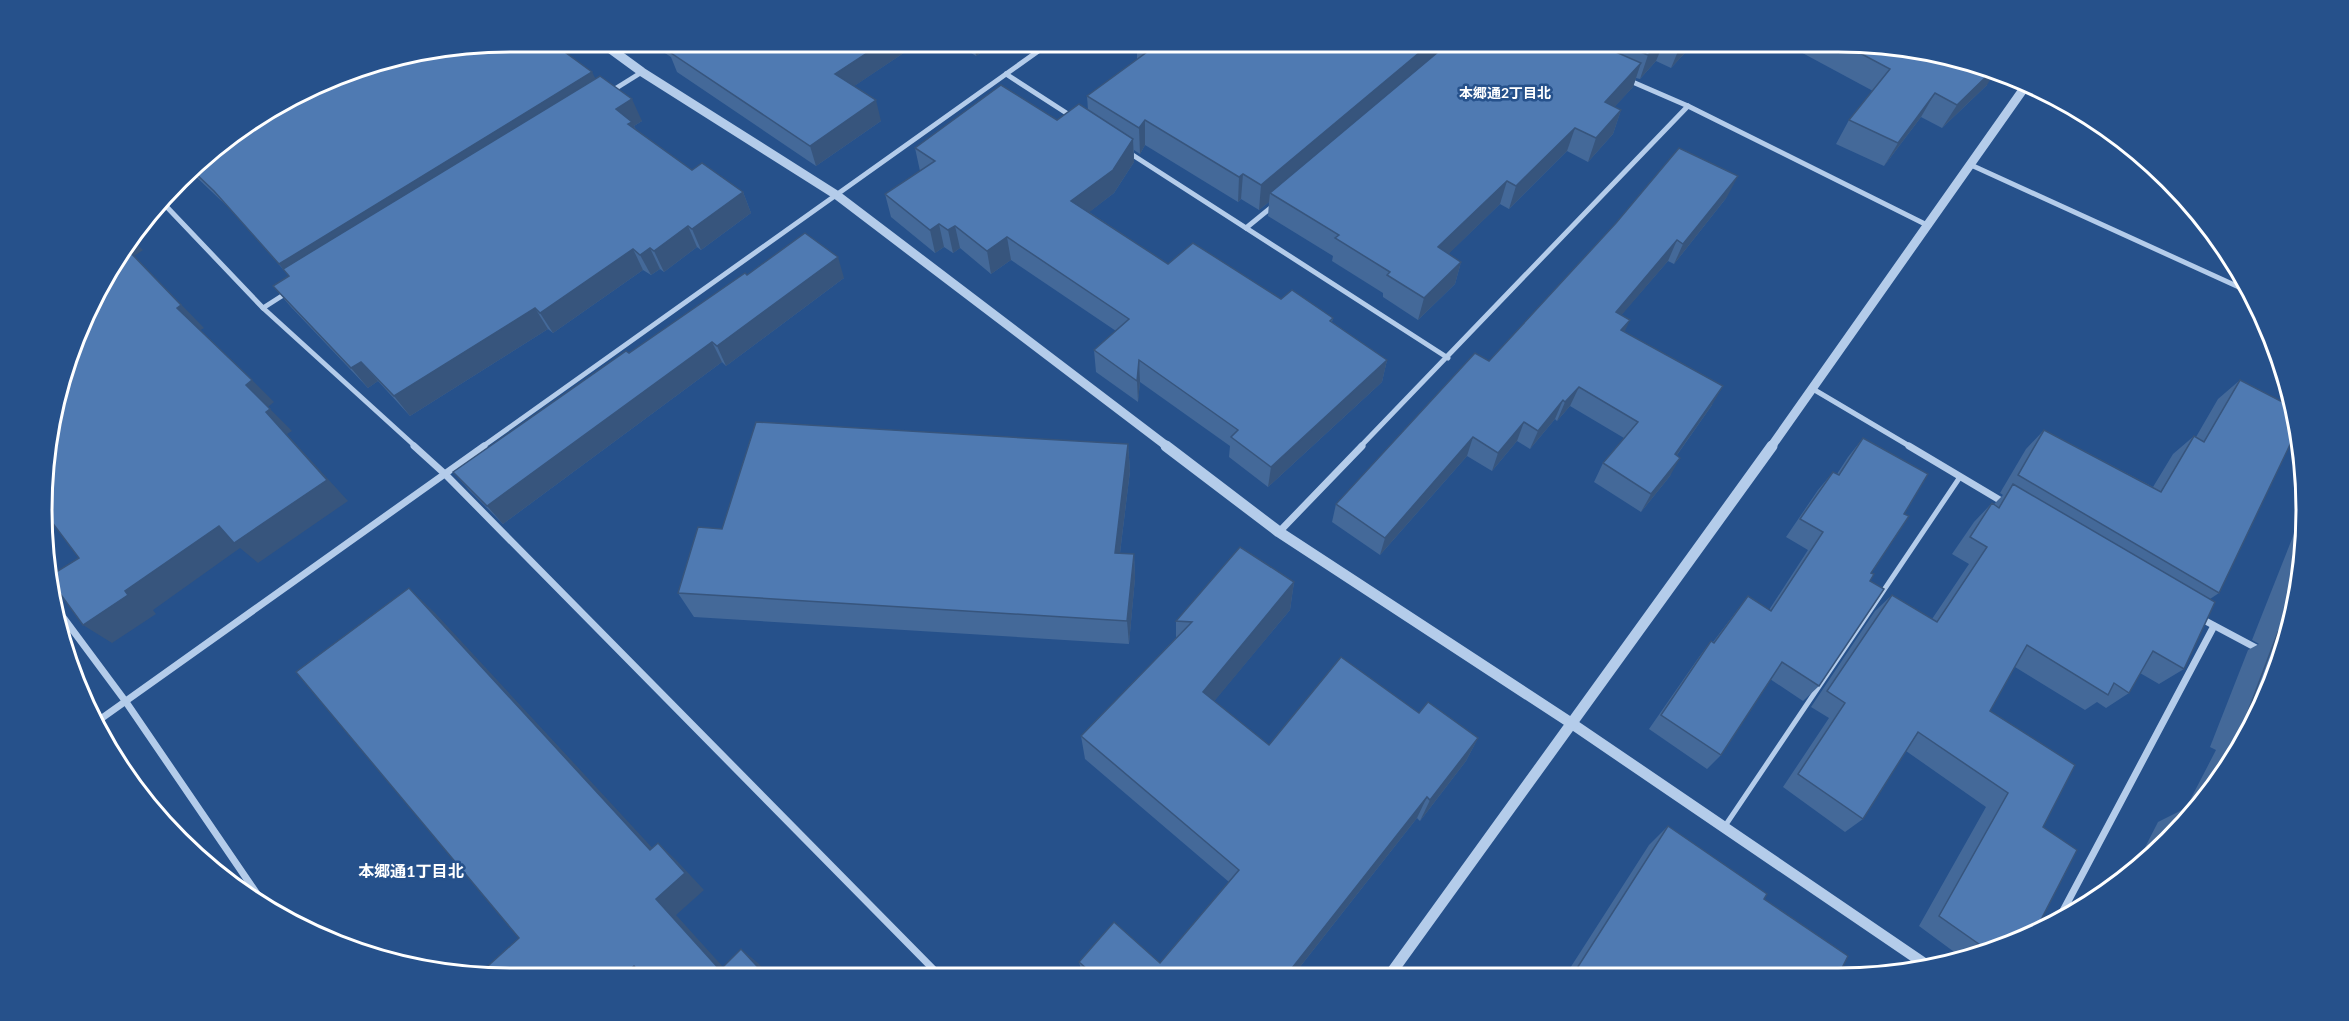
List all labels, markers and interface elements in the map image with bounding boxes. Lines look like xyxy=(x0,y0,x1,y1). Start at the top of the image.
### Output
district label: 本郷通2丁目北 xyxy=(1459,84,1551,101)
district label: 本郷通1丁目北 xyxy=(358,861,464,880)

